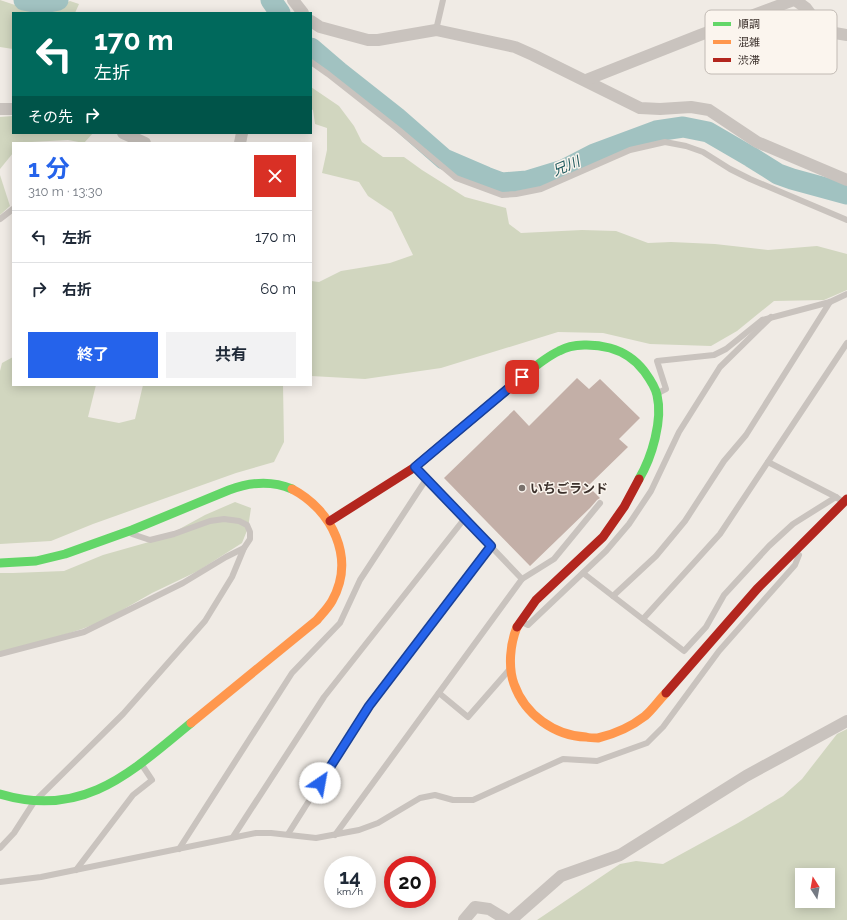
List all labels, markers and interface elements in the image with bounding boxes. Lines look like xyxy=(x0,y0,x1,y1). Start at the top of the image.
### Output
legend xyxy=(705,10,837,74)
text: 順調 xyxy=(738,18,760,31)
text: 170 m xyxy=(94,24,174,57)
icon: left xyxy=(28,28,80,80)
text: 混雑 xyxy=(738,36,760,49)
text: 渋滞 xyxy=(738,54,760,67)
text: 左折 xyxy=(94,62,130,83)
icon: right xyxy=(81,104,103,126)
text: その先 xyxy=(28,108,73,126)
water label: 兄川 xyxy=(550,152,584,179)
text: 1 分 xyxy=(28,154,70,183)
button: close xyxy=(254,155,296,197)
text: 310 m · 13:30 xyxy=(28,184,103,199)
icon: left xyxy=(28,226,50,248)
text: 170 m xyxy=(255,228,296,246)
text: 左折 xyxy=(62,229,92,247)
icon: right xyxy=(28,278,50,300)
text: 60 m xyxy=(260,280,296,298)
text: 右折 xyxy=(62,281,92,299)
button: 終了 xyxy=(28,332,158,378)
button: 共有 xyxy=(166,332,296,378)
pin xyxy=(505,360,539,394)
icon: arrive xyxy=(511,366,533,388)
place label: いちごランド xyxy=(530,481,608,496)
marker: いちごランド xyxy=(517,483,527,493)
position arrow xyxy=(299,762,341,804)
speed limit sign: 20 xyxy=(384,856,436,908)
text: 14 xyxy=(339,865,361,889)
north arrow xyxy=(795,868,835,908)
map controls xyxy=(795,868,835,908)
text: km/h xyxy=(337,886,363,897)

